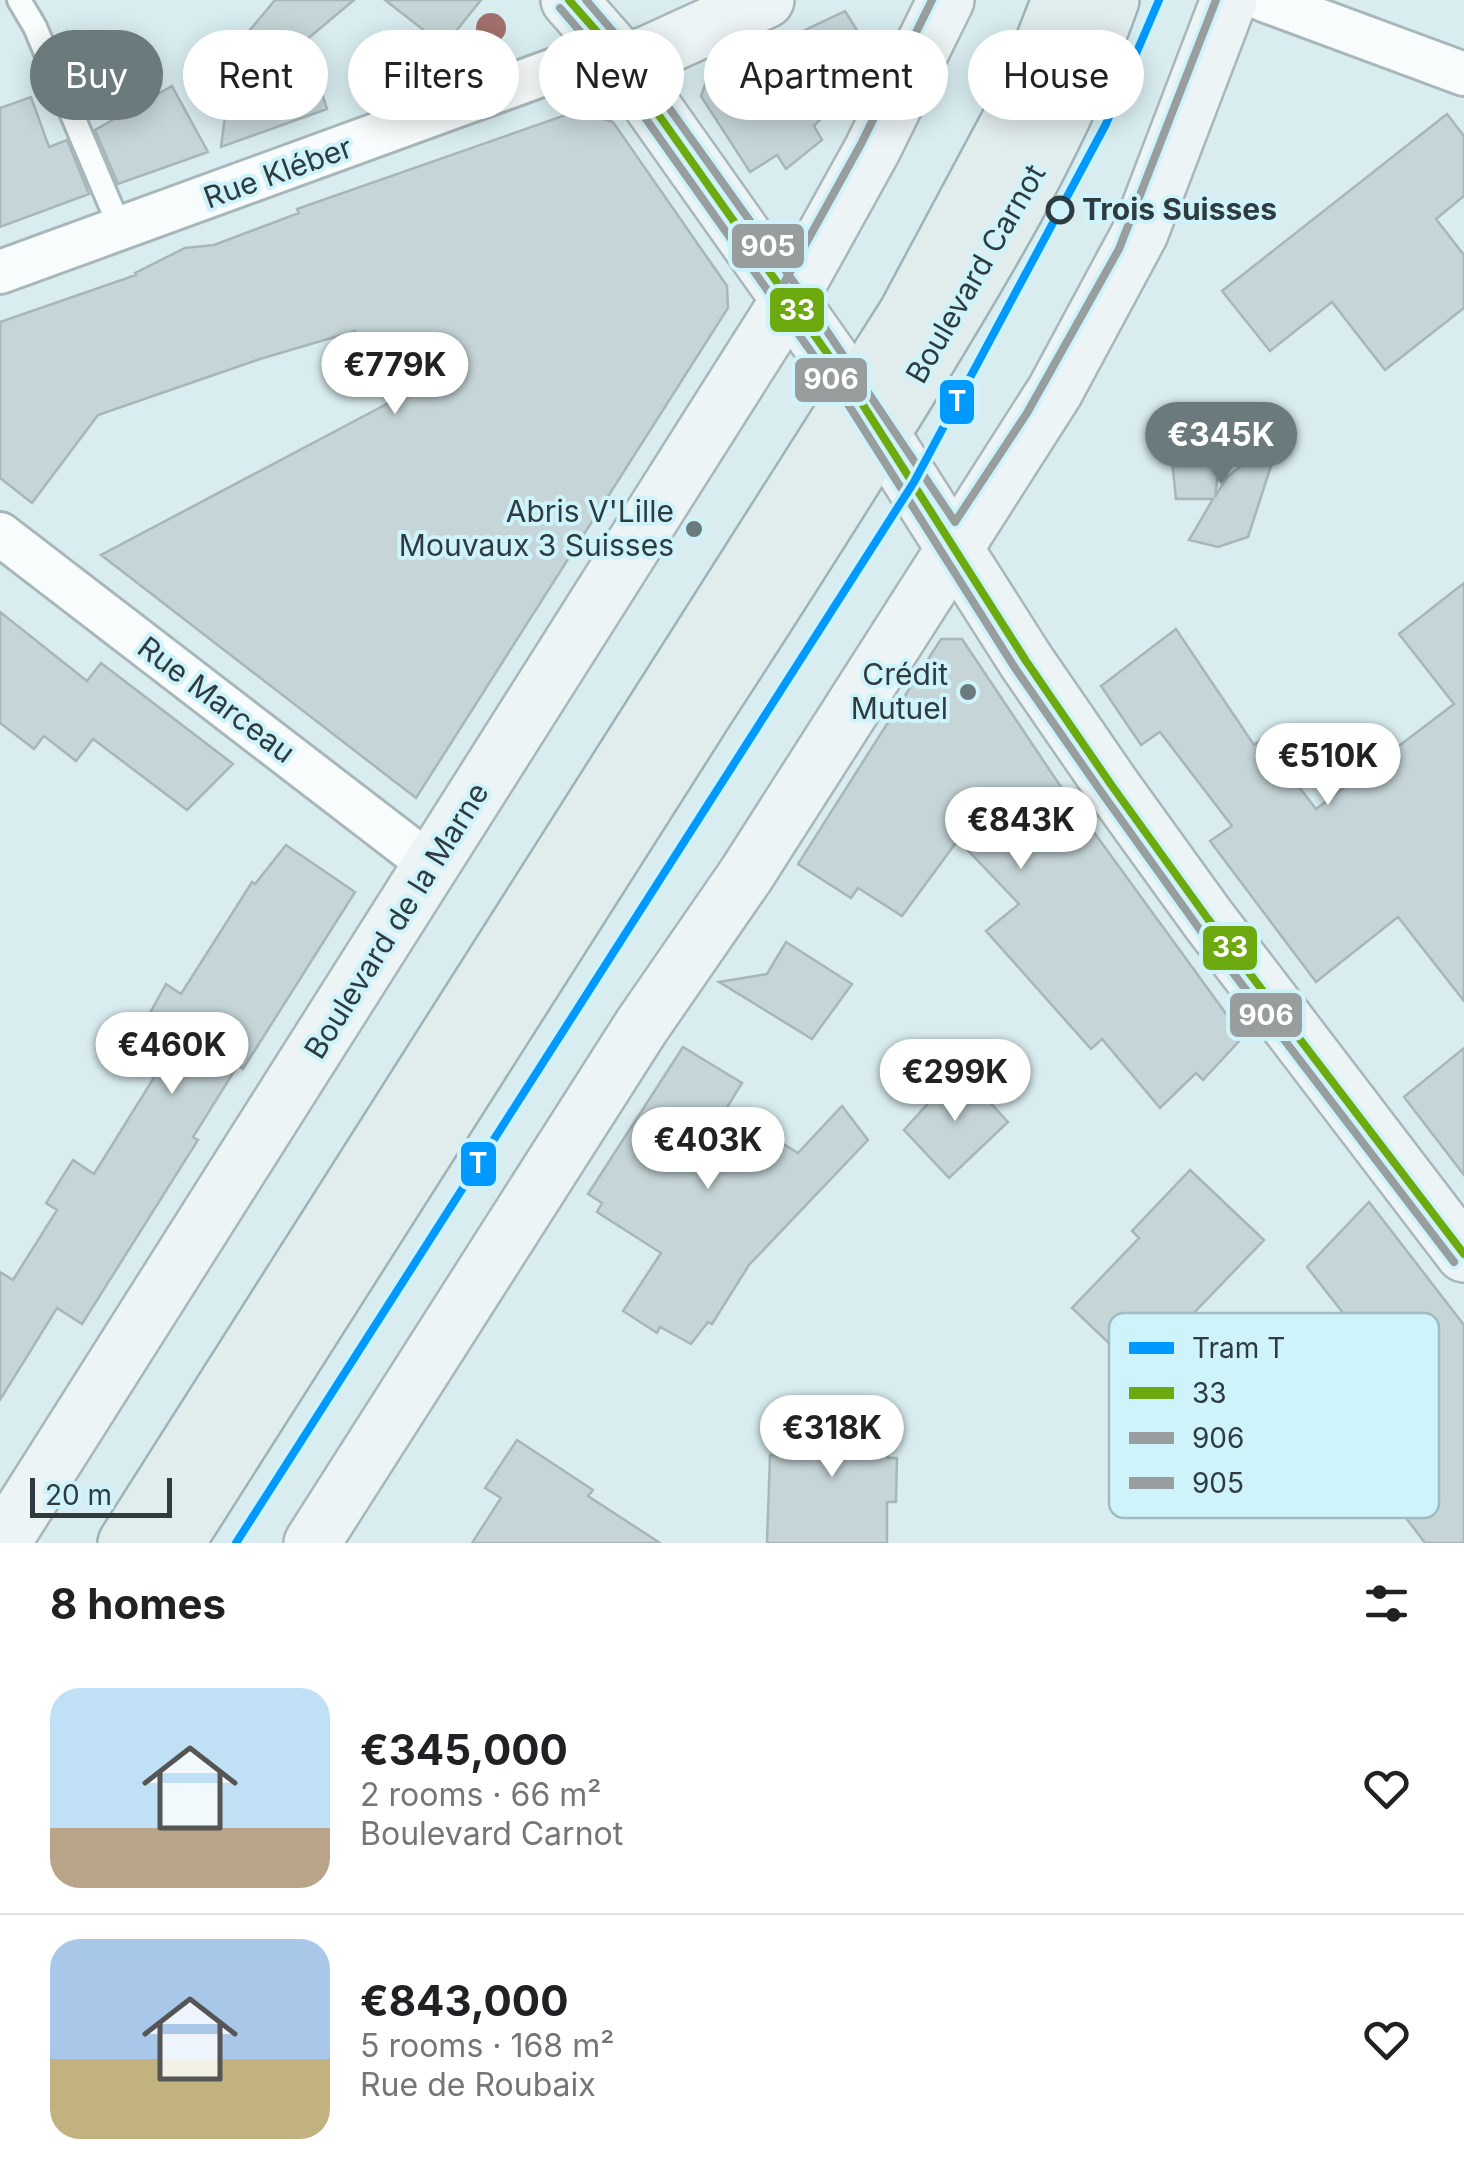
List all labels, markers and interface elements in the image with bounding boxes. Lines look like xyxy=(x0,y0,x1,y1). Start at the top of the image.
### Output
chip: Buy xyxy=(30,30,163,120)
chip: Rent xyxy=(183,30,328,120)
chip: Filters xyxy=(348,30,519,120)
chip: New xyxy=(539,30,684,120)
chip: Apartment xyxy=(704,30,948,120)
chip: House xyxy=(968,30,1144,120)
street label: Rue Kléber xyxy=(199,129,357,215)
street label: Boulevard Carnot xyxy=(898,158,1052,389)
place label: Trois Suisses xyxy=(1082,191,1277,227)
marker: Trois Suisses xyxy=(1047,197,1073,223)
line badge: 905 xyxy=(730,222,806,270)
text: 905 xyxy=(741,229,795,263)
line badge: 33 xyxy=(768,286,826,334)
text: 33 xyxy=(779,293,815,327)
pin: €779K xyxy=(325,332,465,417)
text: €779K xyxy=(343,345,447,384)
line badge: 906 xyxy=(793,356,869,404)
text: 906 xyxy=(803,362,859,396)
line badge: T xyxy=(938,378,976,426)
text: T xyxy=(948,384,966,418)
pin: €345K xyxy=(1151,402,1291,487)
text: €345K xyxy=(1167,415,1275,454)
place label: Abris V'Lille Mouvaux 3 Suisses xyxy=(399,493,674,563)
marker: Abris V'Lille Mouvaux 3 Suisses xyxy=(683,518,705,540)
street label: Rue Marceau xyxy=(131,628,302,770)
place label: Crédit Mutuel xyxy=(851,656,948,726)
marker: Crédit Mutuel xyxy=(957,681,979,703)
pin: €510K xyxy=(1258,723,1398,808)
text: €510K xyxy=(1278,736,1378,775)
street label: Boulevard de la Marne xyxy=(297,776,496,1065)
pin: €843K xyxy=(951,787,1091,872)
text: €843K xyxy=(967,800,1075,839)
line badge: 33 xyxy=(1201,924,1259,972)
text: 33 xyxy=(1212,930,1248,964)
line badge: 906 xyxy=(1228,991,1304,1039)
text: 906 xyxy=(1238,998,1294,1032)
pin: €460K xyxy=(102,1012,242,1097)
text: €460K xyxy=(118,1025,226,1064)
pin: €299K xyxy=(885,1039,1025,1124)
text: €299K xyxy=(902,1052,1008,1091)
pin: €403K xyxy=(638,1107,778,1192)
text: €403K xyxy=(654,1120,762,1159)
line badge: T xyxy=(459,1140,498,1188)
text: T xyxy=(469,1146,487,1180)
legend xyxy=(1109,1313,1439,1518)
text: Tram T xyxy=(1192,1331,1285,1365)
text: 33 xyxy=(1192,1376,1227,1410)
pin: €318K xyxy=(762,1395,902,1480)
text: €318K xyxy=(782,1408,882,1447)
text: 906 xyxy=(1192,1421,1244,1455)
text: 905 xyxy=(1192,1466,1244,1500)
scale bar xyxy=(30,1473,172,1518)
text: 20 m xyxy=(45,1478,112,1512)
icon: filters xyxy=(1359,1576,1414,1631)
text: 8 homes xyxy=(50,1578,226,1629)
text: €345,000 xyxy=(360,1724,568,1775)
icon: home xyxy=(130,1728,250,1848)
icon: heart xyxy=(1359,1761,1414,1816)
text: 2 rooms · 66 m² xyxy=(360,1775,601,1814)
text: Boulevard Carnot xyxy=(360,1814,623,1853)
text: €843,000 xyxy=(360,1975,568,2026)
icon: home xyxy=(130,1979,250,2099)
icon: heart xyxy=(1359,2012,1414,2067)
text: 5 rooms · 168 m² xyxy=(360,2026,614,2065)
text: Rue de Roubaix xyxy=(360,2065,596,2104)

